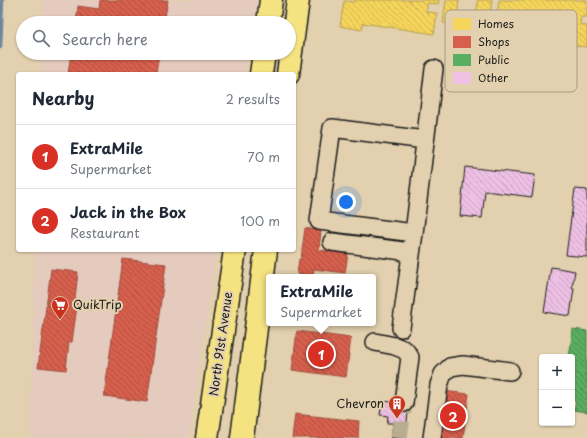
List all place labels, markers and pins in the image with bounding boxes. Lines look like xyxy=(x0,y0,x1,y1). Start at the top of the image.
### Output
supermarket icon: QuikTrip xyxy=(50,295,70,320)
place label: QuikTrip xyxy=(73,295,122,313)
pin: 1 xyxy=(308,339,334,369)
place label: Chevron xyxy=(336,394,384,412)
building icon: Chevron xyxy=(387,394,407,419)
pin: 2 xyxy=(440,401,466,431)

